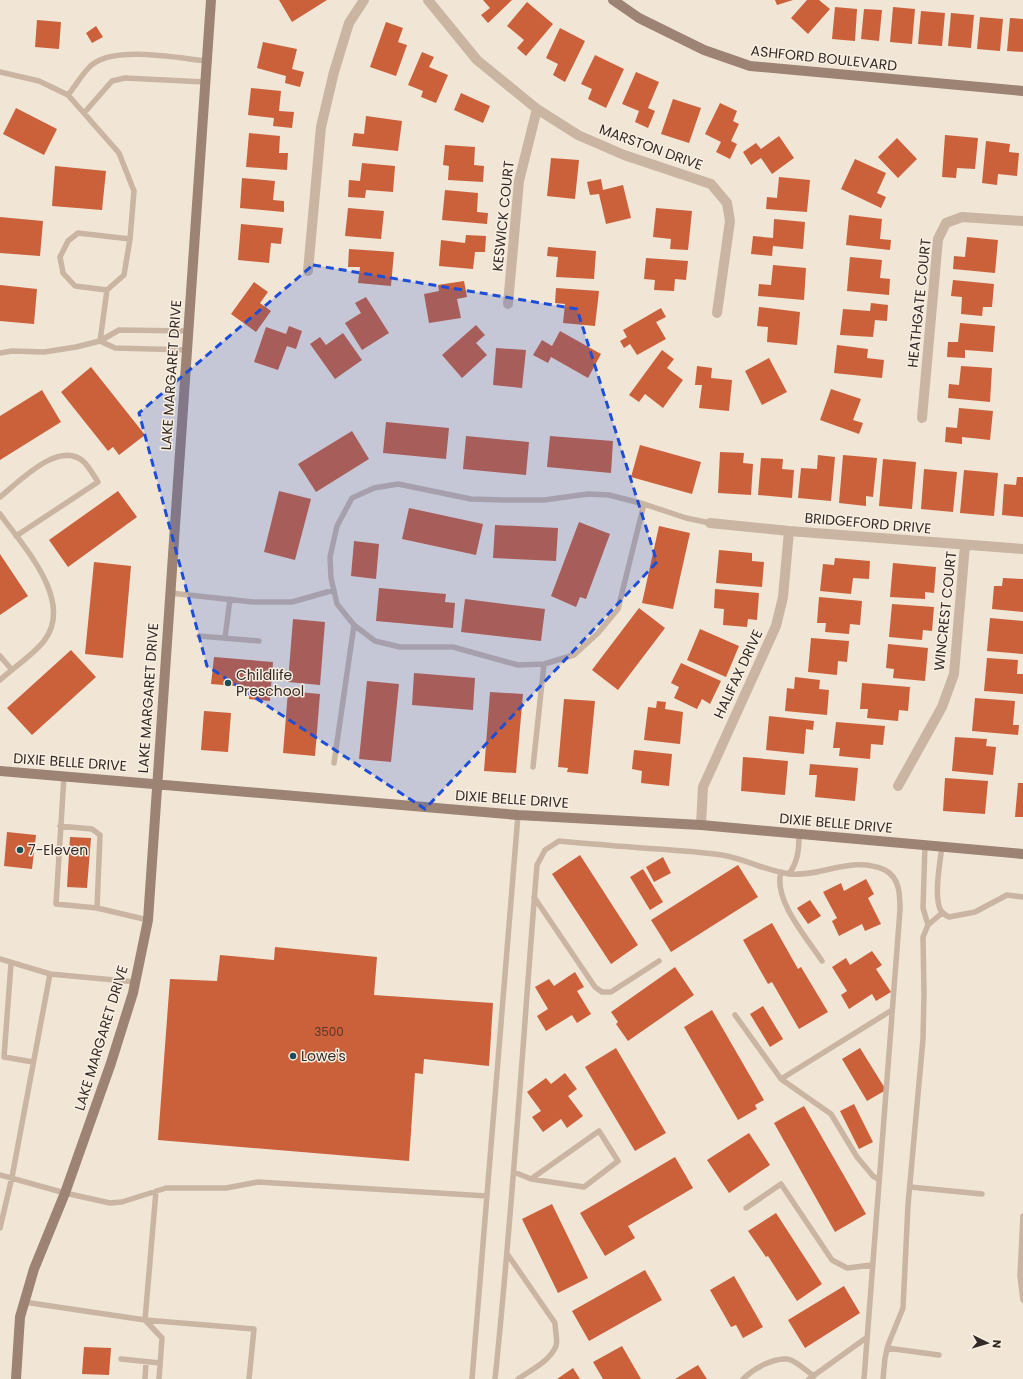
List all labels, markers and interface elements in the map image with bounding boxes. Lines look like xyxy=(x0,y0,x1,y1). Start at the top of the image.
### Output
street label: ASHFORD BOULEVARD xyxy=(750,40,898,76)
street label: MARSTON DRIVE xyxy=(596,119,706,175)
street label: KESWICK COURT xyxy=(487,159,519,272)
street label: HEATHGATE COURT xyxy=(902,237,936,369)
street label: LAKE MARGARET DRIVE xyxy=(156,299,186,451)
street label: BRIDGEFORD DRIVE xyxy=(804,507,932,539)
street label: WINCREST COURT xyxy=(929,550,961,672)
street label: LAKE MARGARET DRIVE xyxy=(133,622,163,774)
street label: HALIFAX DRIVE xyxy=(709,626,767,722)
place label: Childlife Preschool xyxy=(236,665,304,701)
marker: Childlife Preschool xyxy=(223,678,233,688)
street label: DIXIE BELLE DRIVE xyxy=(13,748,127,776)
street label: DIXIE BELLE DRIVE xyxy=(455,785,569,813)
street label: DIXIE BELLE DRIVE xyxy=(779,808,893,838)
place label: 7-Eleven xyxy=(28,840,88,860)
marker: 7-Eleven xyxy=(15,845,25,855)
street label: LAKE MARGARET DRIVE xyxy=(69,963,133,1113)
house number: 3500 xyxy=(314,1023,344,1040)
place label: Lowe's xyxy=(301,1046,346,1066)
marker: Lowe's xyxy=(288,1051,298,1061)
north arrow xyxy=(967,1323,1007,1363)
text: N xyxy=(989,1339,1005,1349)

